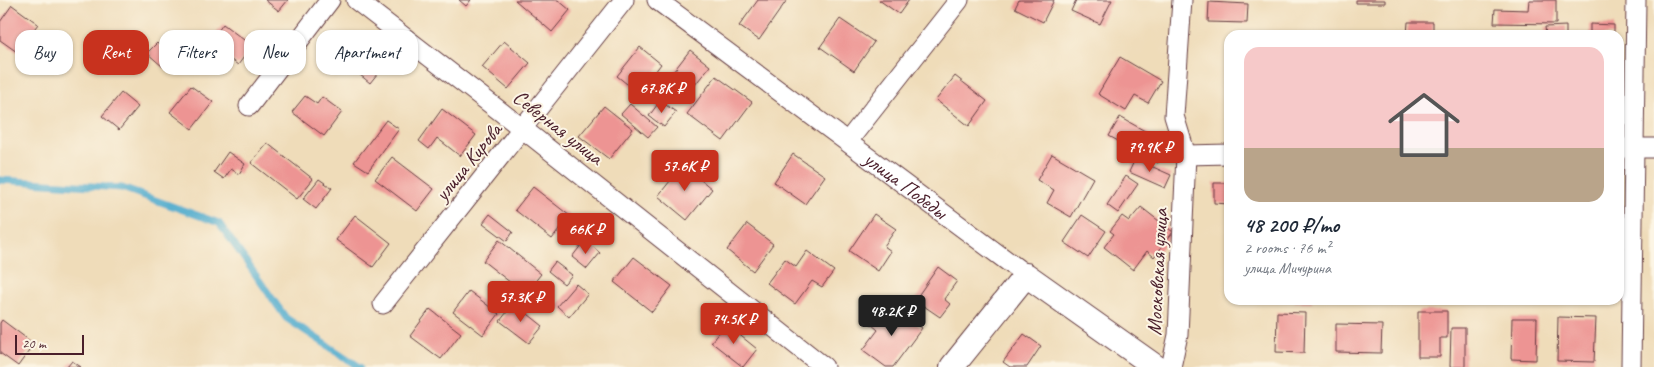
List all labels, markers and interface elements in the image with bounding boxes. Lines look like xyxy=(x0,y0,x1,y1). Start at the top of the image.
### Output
chip: Buy xyxy=(15,30,73,75)
chip: Rent xyxy=(83,30,149,75)
chip: Filters xyxy=(159,30,234,75)
chip: New xyxy=(244,30,306,75)
chip: Apartment xyxy=(316,30,418,75)
pin: 67.8K ₽ xyxy=(616,72,708,114)
text: 67.8K ₽ xyxy=(639,78,685,98)
icon: home xyxy=(1379,80,1469,170)
street label: Северная улица xyxy=(508,84,610,171)
street label: улица Кирова xyxy=(427,116,509,208)
pin: 79.9K ₽ xyxy=(1104,130,1196,173)
text: 79.9K ₽ xyxy=(1128,137,1172,157)
street label: улица Победы xyxy=(857,145,954,226)
pin: 57.6K ₽ xyxy=(639,150,731,192)
text: 57.6K ₽ xyxy=(662,156,708,176)
street label: Московская улица xyxy=(1141,206,1173,336)
pin: 66K ₽ xyxy=(551,212,621,255)
text: 48 200 ₽/mo xyxy=(1244,212,1339,238)
text: 66K ₽ xyxy=(568,219,604,239)
text: 2 rooms · 76 m² xyxy=(1244,238,1330,258)
text: улица Мичурина xyxy=(1244,258,1331,278)
pin: 57.3K ₽ xyxy=(475,280,567,323)
text: 57.3K ₽ xyxy=(499,287,543,307)
pin: 48.2K ₽ xyxy=(846,294,938,337)
text: 48.2K ₽ xyxy=(869,301,915,321)
pin: 74.5K ₽ xyxy=(688,302,780,345)
text: 74.5K ₽ xyxy=(712,309,756,329)
scale bar xyxy=(15,332,84,355)
text: 20 m xyxy=(22,335,46,352)

